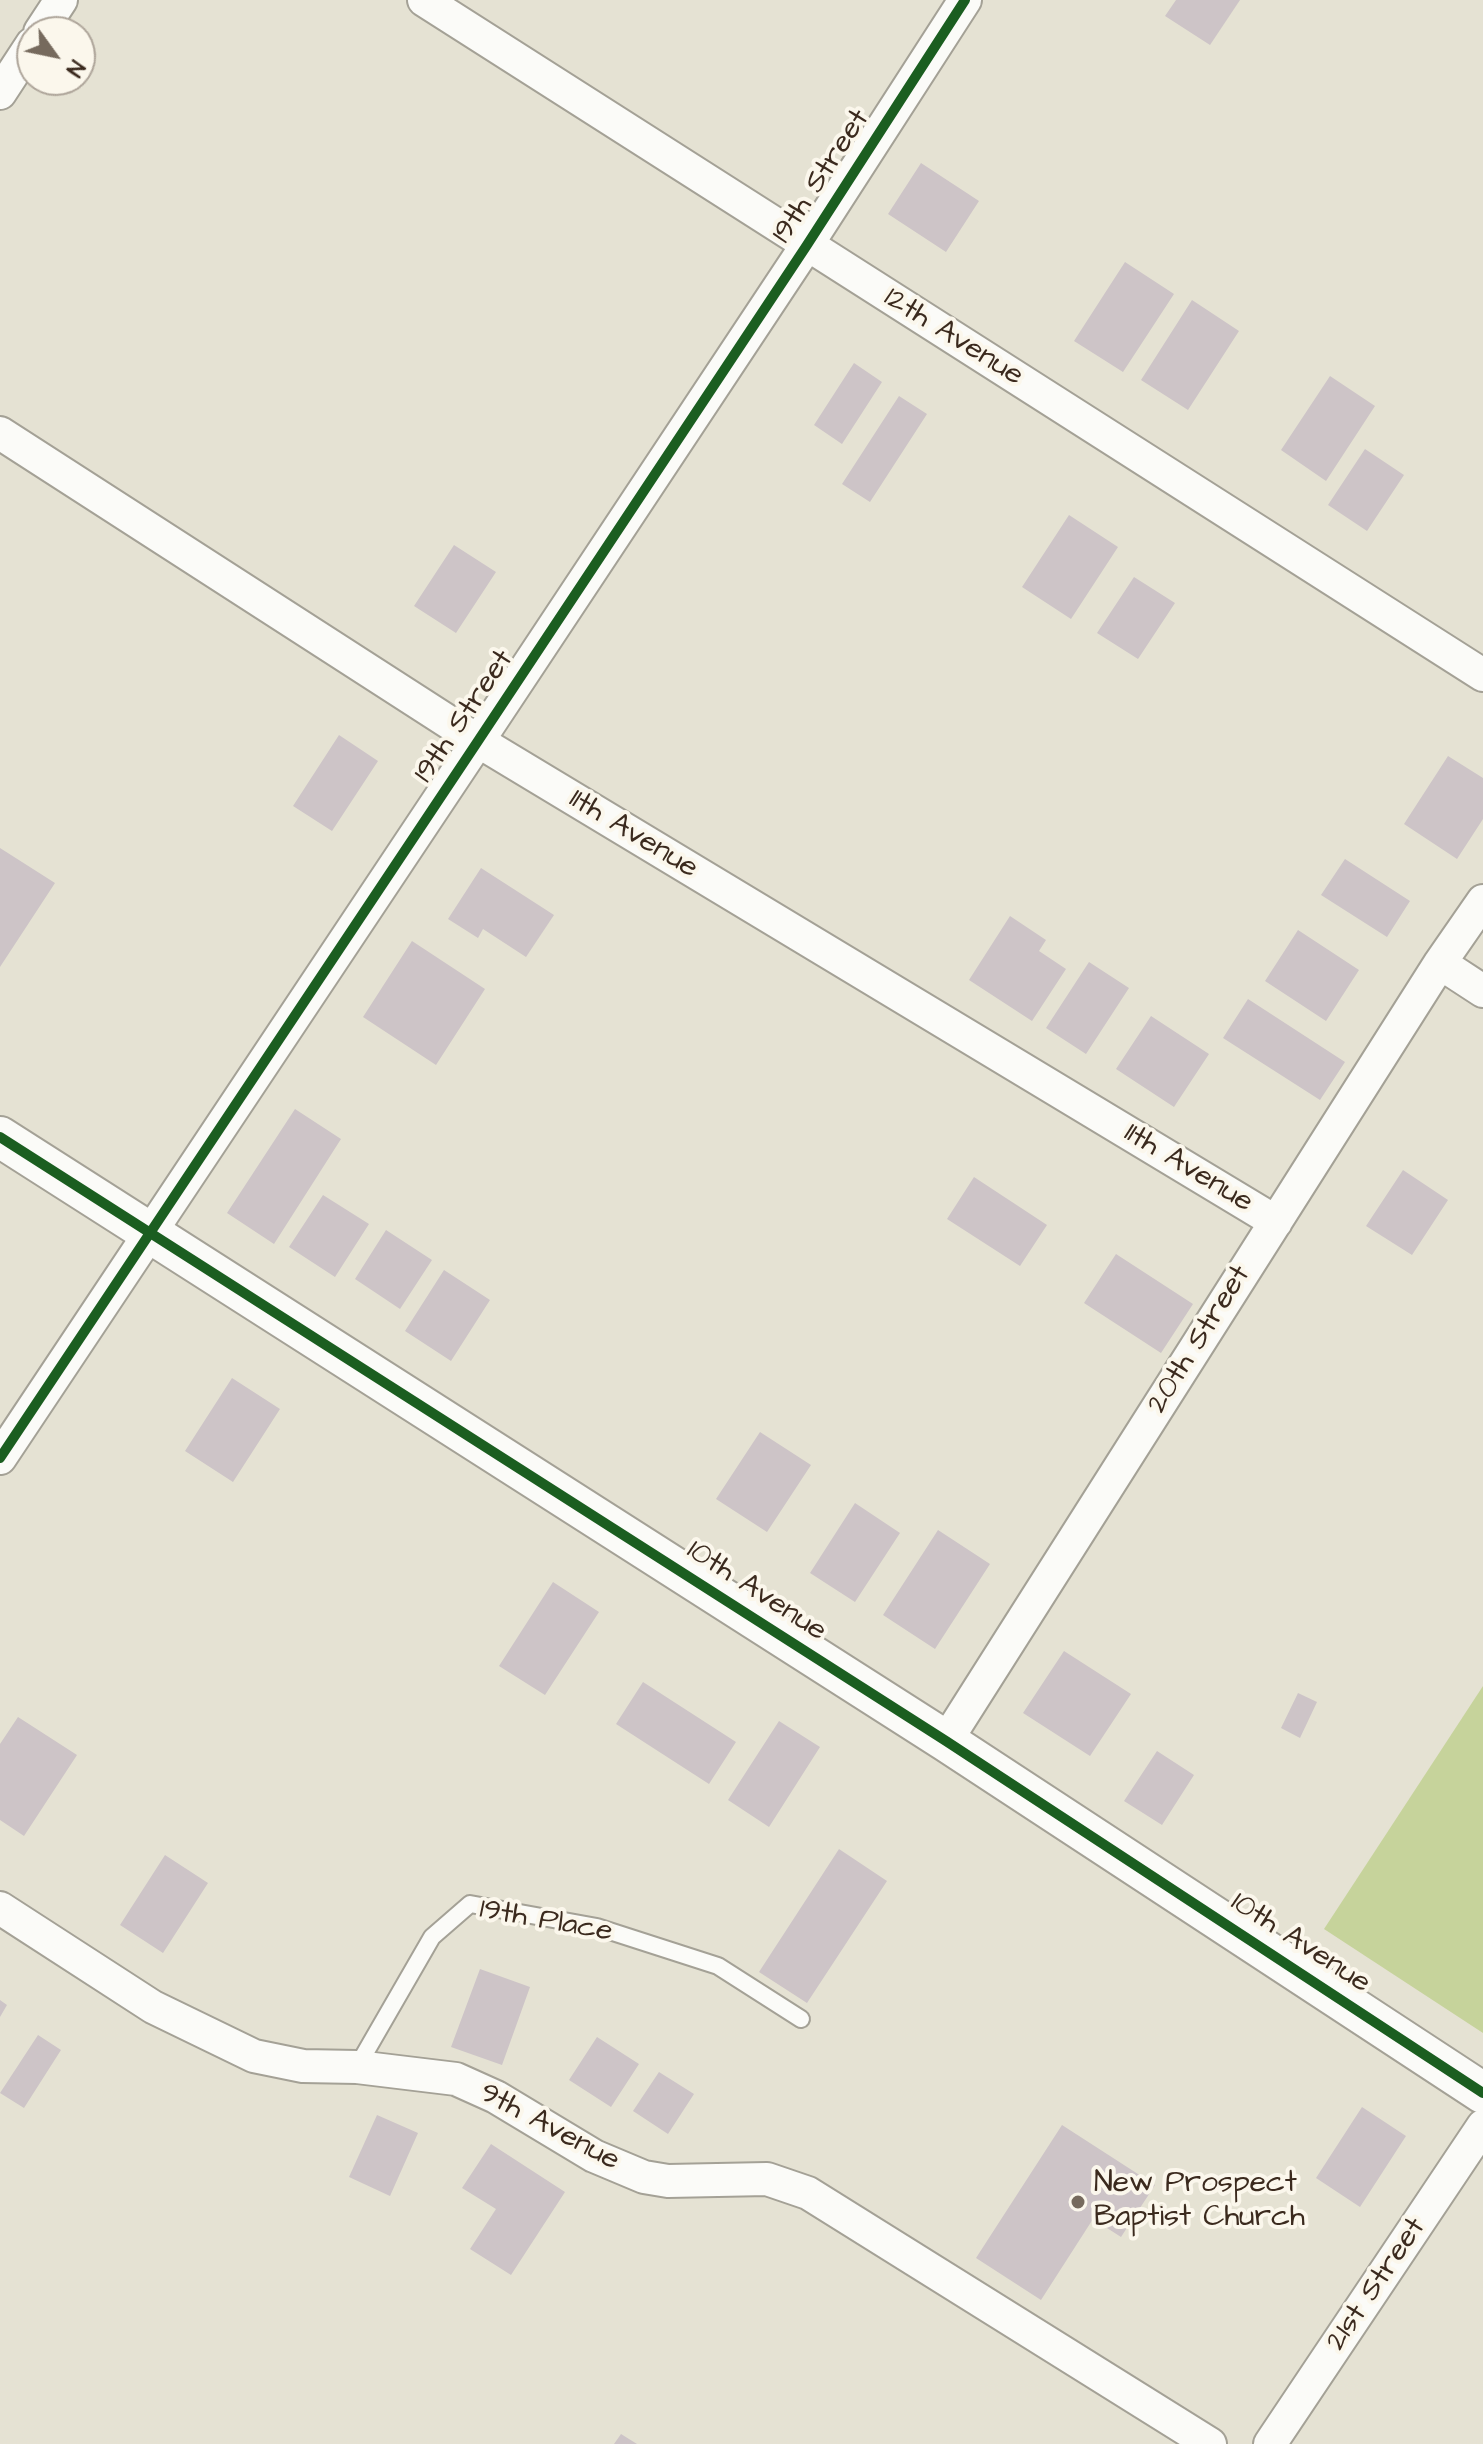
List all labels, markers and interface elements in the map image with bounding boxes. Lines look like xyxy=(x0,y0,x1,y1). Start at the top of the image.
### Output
north arrow xyxy=(16,16,96,96)
text: N xyxy=(58,54,92,82)
street label: 19th Street xyxy=(765,103,879,251)
street label: 12th Avenue xyxy=(877,281,1029,395)
street label: 19th Street xyxy=(407,644,523,790)
street label: 11th Avenue xyxy=(562,782,704,888)
street label: 11th Avenue xyxy=(1117,1116,1259,1222)
street label: 20th Street xyxy=(1140,1259,1260,1421)
street label: 10th Avenue xyxy=(679,1534,833,1650)
street label: 10th Avenue xyxy=(1223,1886,1377,2002)
street label: 19th Place xyxy=(477,1893,615,1951)
street label: 9th Avenue xyxy=(473,2076,625,2180)
place label: New Prospect Baptist Church xyxy=(1094,2167,1305,2238)
marker: New Prospect Baptist Church xyxy=(1069,2193,1087,2211)
street label: 21st Street xyxy=(1319,2212,1435,2358)

